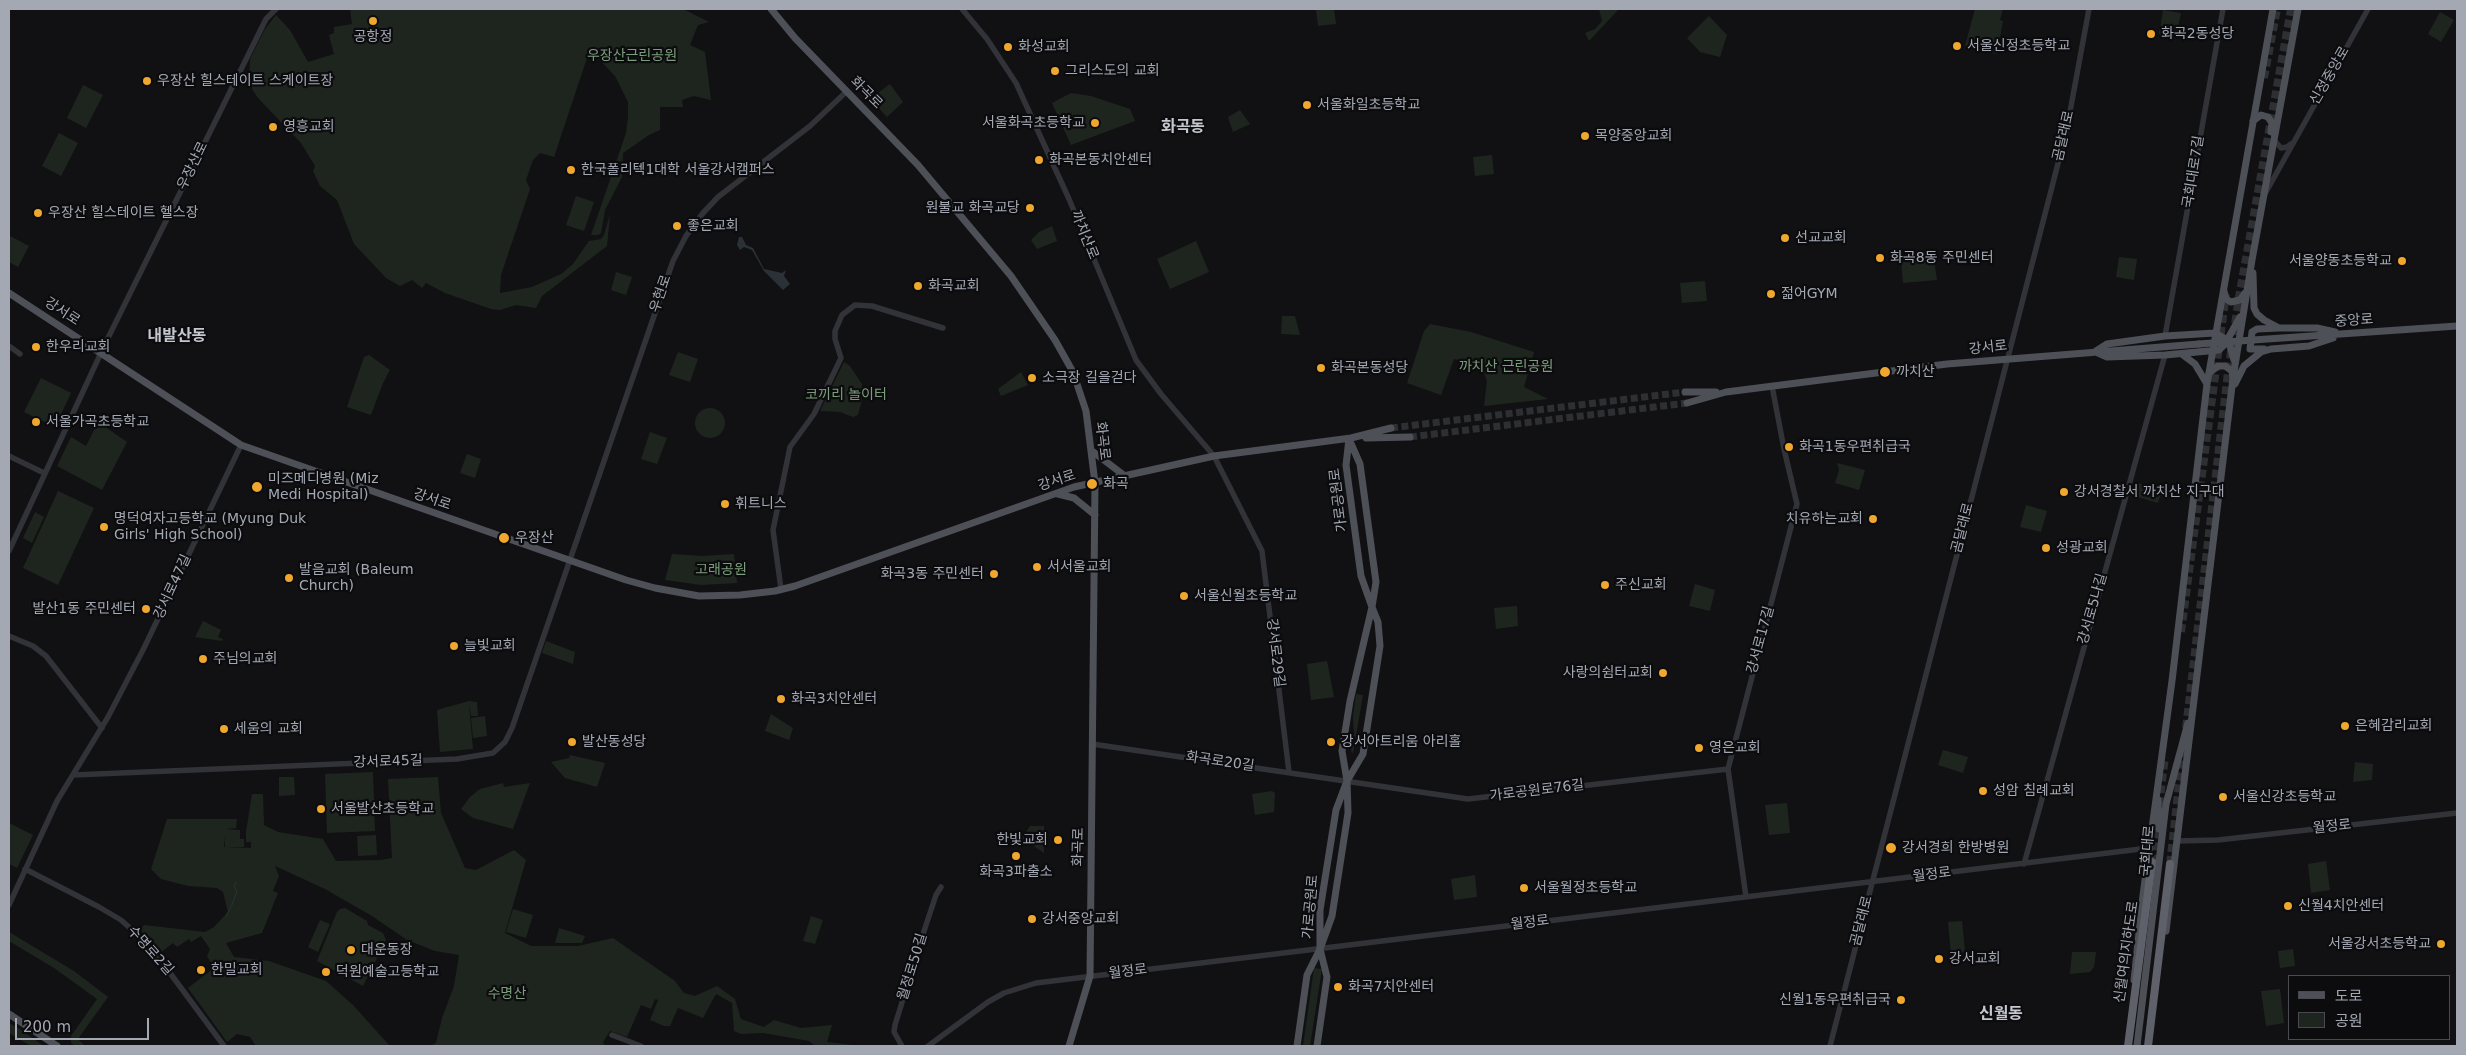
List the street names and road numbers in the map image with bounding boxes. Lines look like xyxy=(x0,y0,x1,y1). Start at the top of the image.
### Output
street label: 신정중앙로 xyxy=(2307,44,2353,108)
street label: 화곡로 xyxy=(846,73,886,113)
street label: 곰달래로 xyxy=(2050,109,2078,163)
street label: 국회대로7길 xyxy=(2180,134,2208,210)
street label: 우장산로 xyxy=(174,139,212,193)
street label: 까치산로 xyxy=(1067,208,1101,262)
street label: 우현로 xyxy=(647,273,675,315)
street label: 강서로 xyxy=(41,294,83,330)
street label: 중앙로 xyxy=(2334,311,2374,331)
street label: 강서로 xyxy=(1968,338,2008,358)
street label: 화곡로 xyxy=(1091,421,1113,461)
street label: 강서로 xyxy=(1036,467,1078,495)
street label: 가로공원로 xyxy=(1327,467,1351,533)
street label: 강서로 xyxy=(411,486,453,514)
street label: 곰달래로 xyxy=(1949,501,1977,555)
street label: 강서로47길 xyxy=(151,552,195,622)
street label: 강서로5나길 xyxy=(2075,571,2111,647)
street label: 강서로17길 xyxy=(1744,604,1778,676)
street label: 강서로29길 xyxy=(1262,618,1288,688)
street label: 화곡로20길 xyxy=(1185,749,1255,775)
street label: 강서로45길 xyxy=(353,752,423,772)
street label: 가로공원로76길 xyxy=(1489,777,1585,805)
street label: 월정로 xyxy=(2312,817,2352,837)
street label: 국회대로 xyxy=(2137,825,2159,877)
street label: 화곡로 xyxy=(1070,828,1088,866)
street label: 월정로 xyxy=(1912,864,1952,886)
street label: 가로공원로 xyxy=(1300,874,1322,940)
street label: 곰달래로 xyxy=(1848,894,1876,948)
street label: 신월여의지하도로 xyxy=(2112,900,2142,1004)
street label: 월정로 xyxy=(1510,912,1550,934)
street label: 수명로2길 xyxy=(124,923,176,979)
street label: 월정로50길 xyxy=(895,931,931,1003)
street label: 월정로 xyxy=(1108,961,1148,983)

